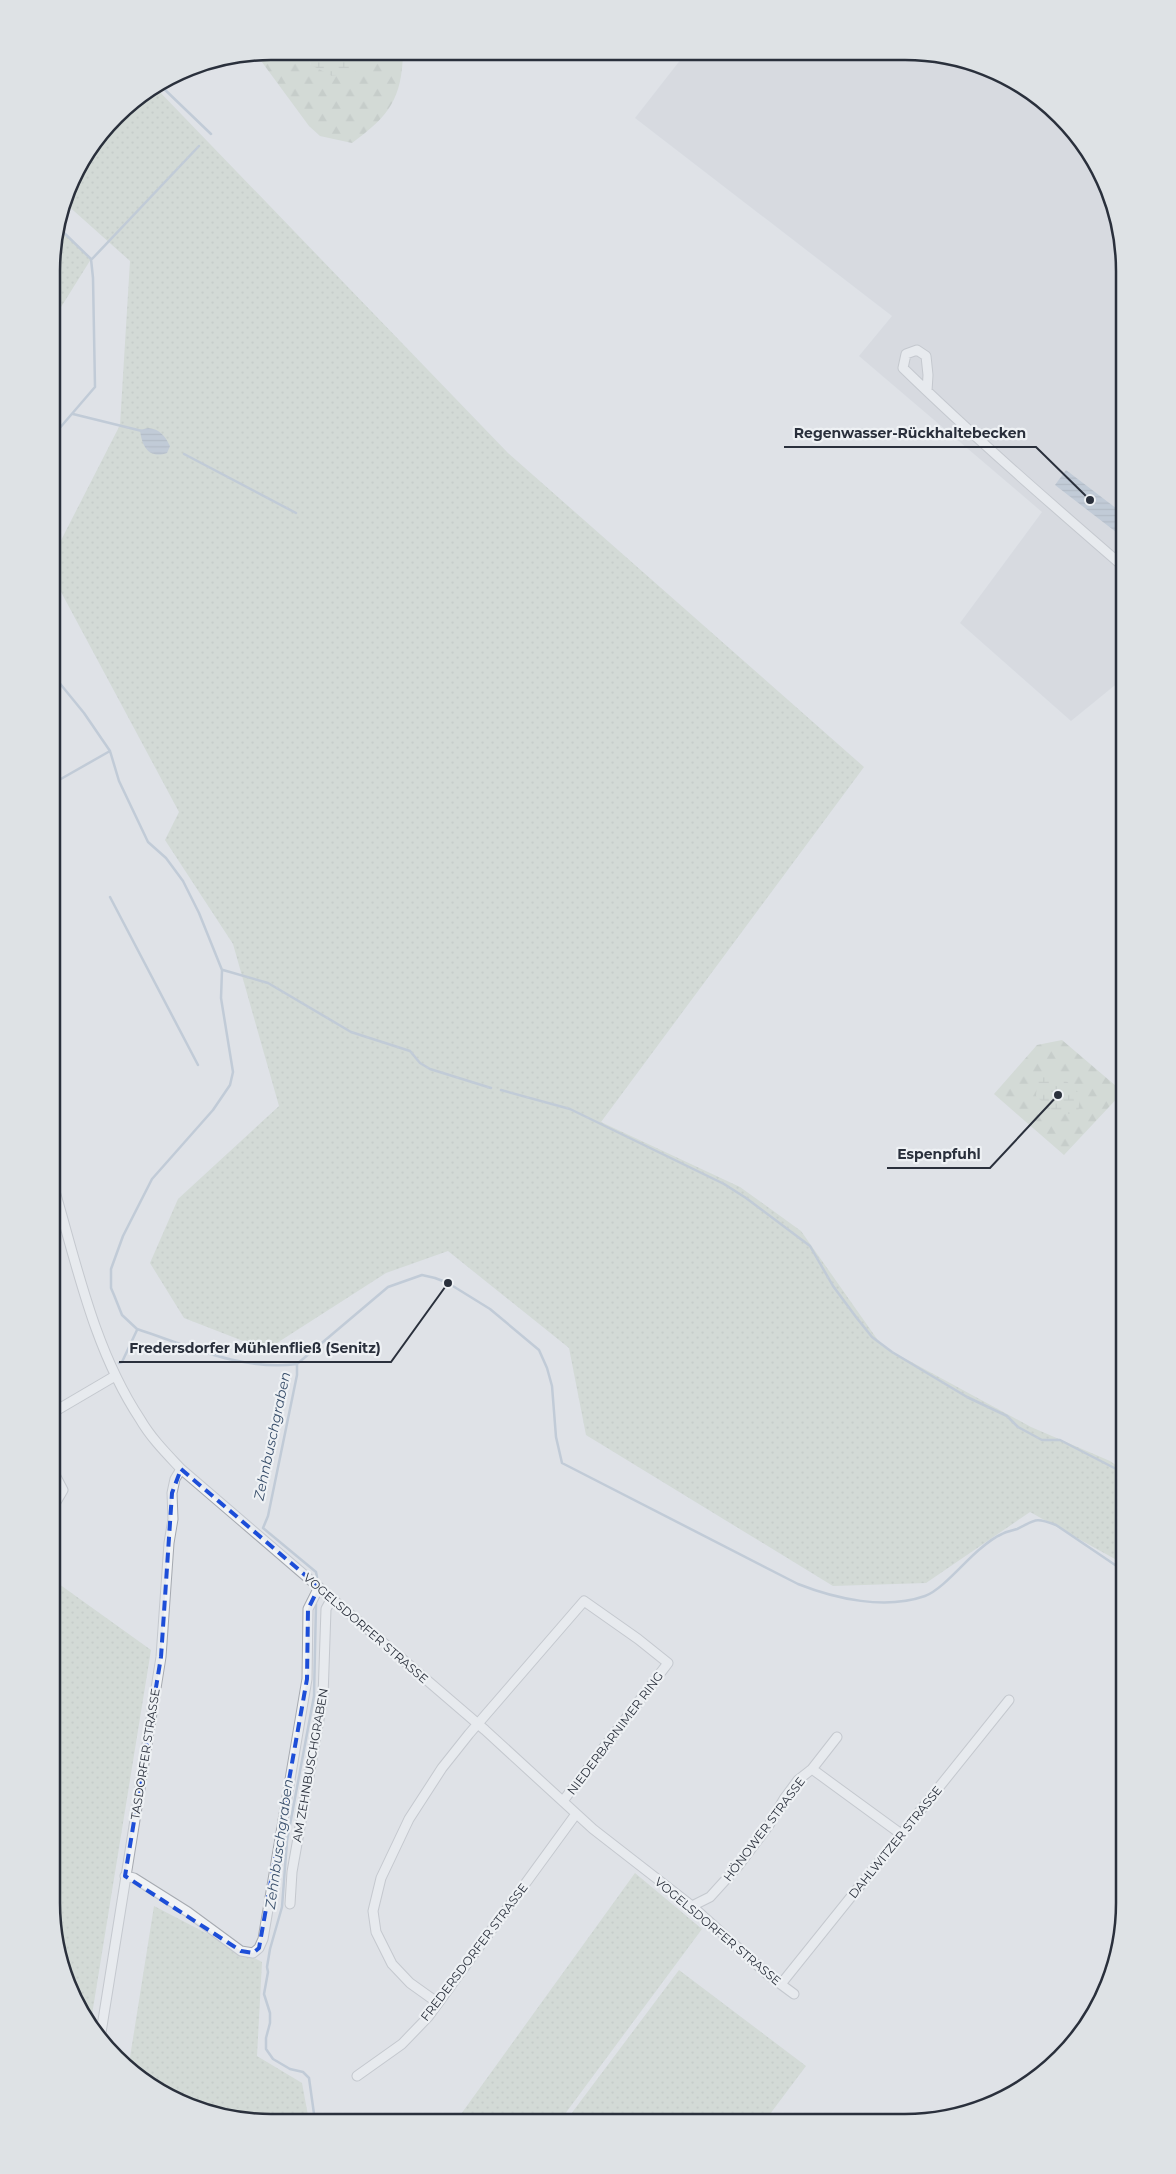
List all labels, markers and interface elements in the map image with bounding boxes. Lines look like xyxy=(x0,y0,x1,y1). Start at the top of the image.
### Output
callout: Regenwasser-Rückhaltebecken xyxy=(784,418,1036,447)
text: Regenwasser-Rückhaltebecken xyxy=(794,424,1026,442)
callout: Espenpfuhl xyxy=(887,1139,990,1168)
text: Espenpfuhl xyxy=(897,1145,981,1163)
callout: Fredersdorfer Mühlenfließ (Senitz) xyxy=(119,1333,391,1362)
text: Fredersdorfer Mühlenfließ (Senitz) xyxy=(129,1339,381,1357)
water label: Zehnbuschgraben xyxy=(249,1370,294,1503)
street label: VOGELSDORFER STRASSE xyxy=(301,1570,431,1686)
street label: NIEDERBARNIMER RING xyxy=(564,1668,666,1798)
street label: TASDORFER STRASSE xyxy=(127,1687,163,1821)
street label: AM ZEHNBUSCHGRABEN xyxy=(289,1687,331,1843)
street label: HÖNOWER STRASSE xyxy=(720,1774,808,1884)
water label: Zehnbuschgraben xyxy=(261,1778,297,1911)
street label: DAHLWITZER STRASSE xyxy=(845,1783,945,1901)
street label: VOGELSDORFER STRASSE xyxy=(652,1874,784,1988)
street label: FREDERSDORFER STRASSE xyxy=(417,1880,531,2024)

